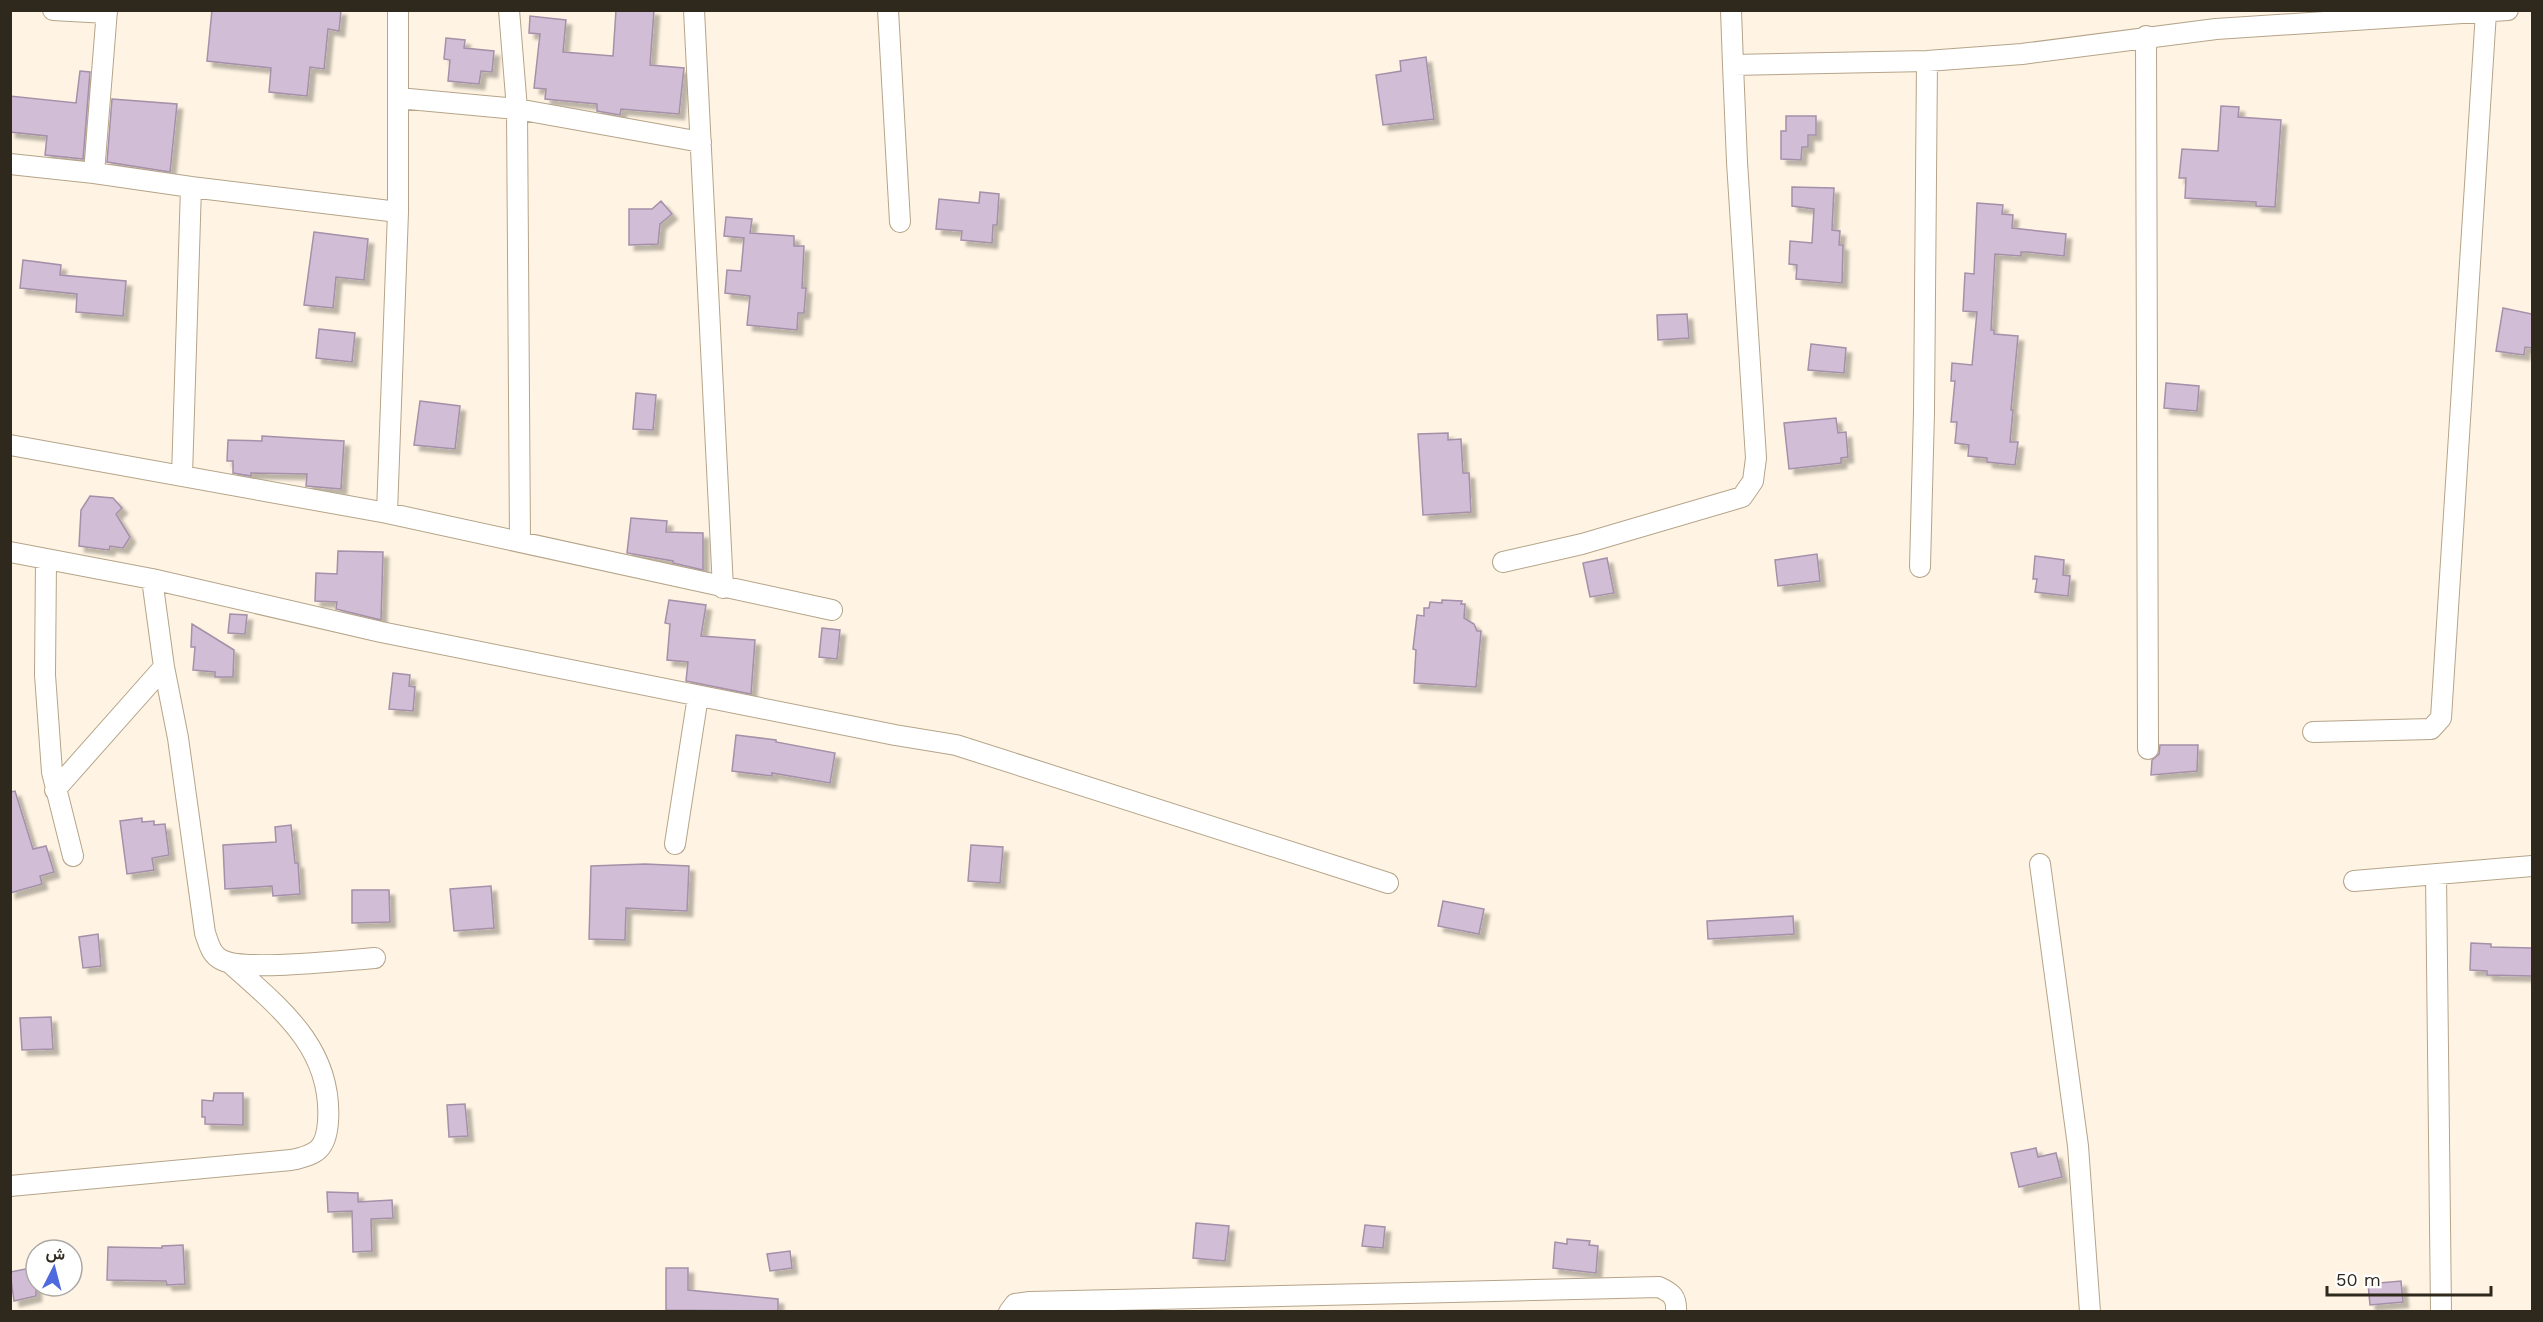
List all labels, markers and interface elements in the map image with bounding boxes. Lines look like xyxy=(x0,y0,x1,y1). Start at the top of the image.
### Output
north arrow xyxy=(24,1238,84,1298)
text: ش xyxy=(45,1243,66,1264)
scale bar xyxy=(2327,1259,2490,1297)
text: 50 m xyxy=(2336,1269,2381,1290)

